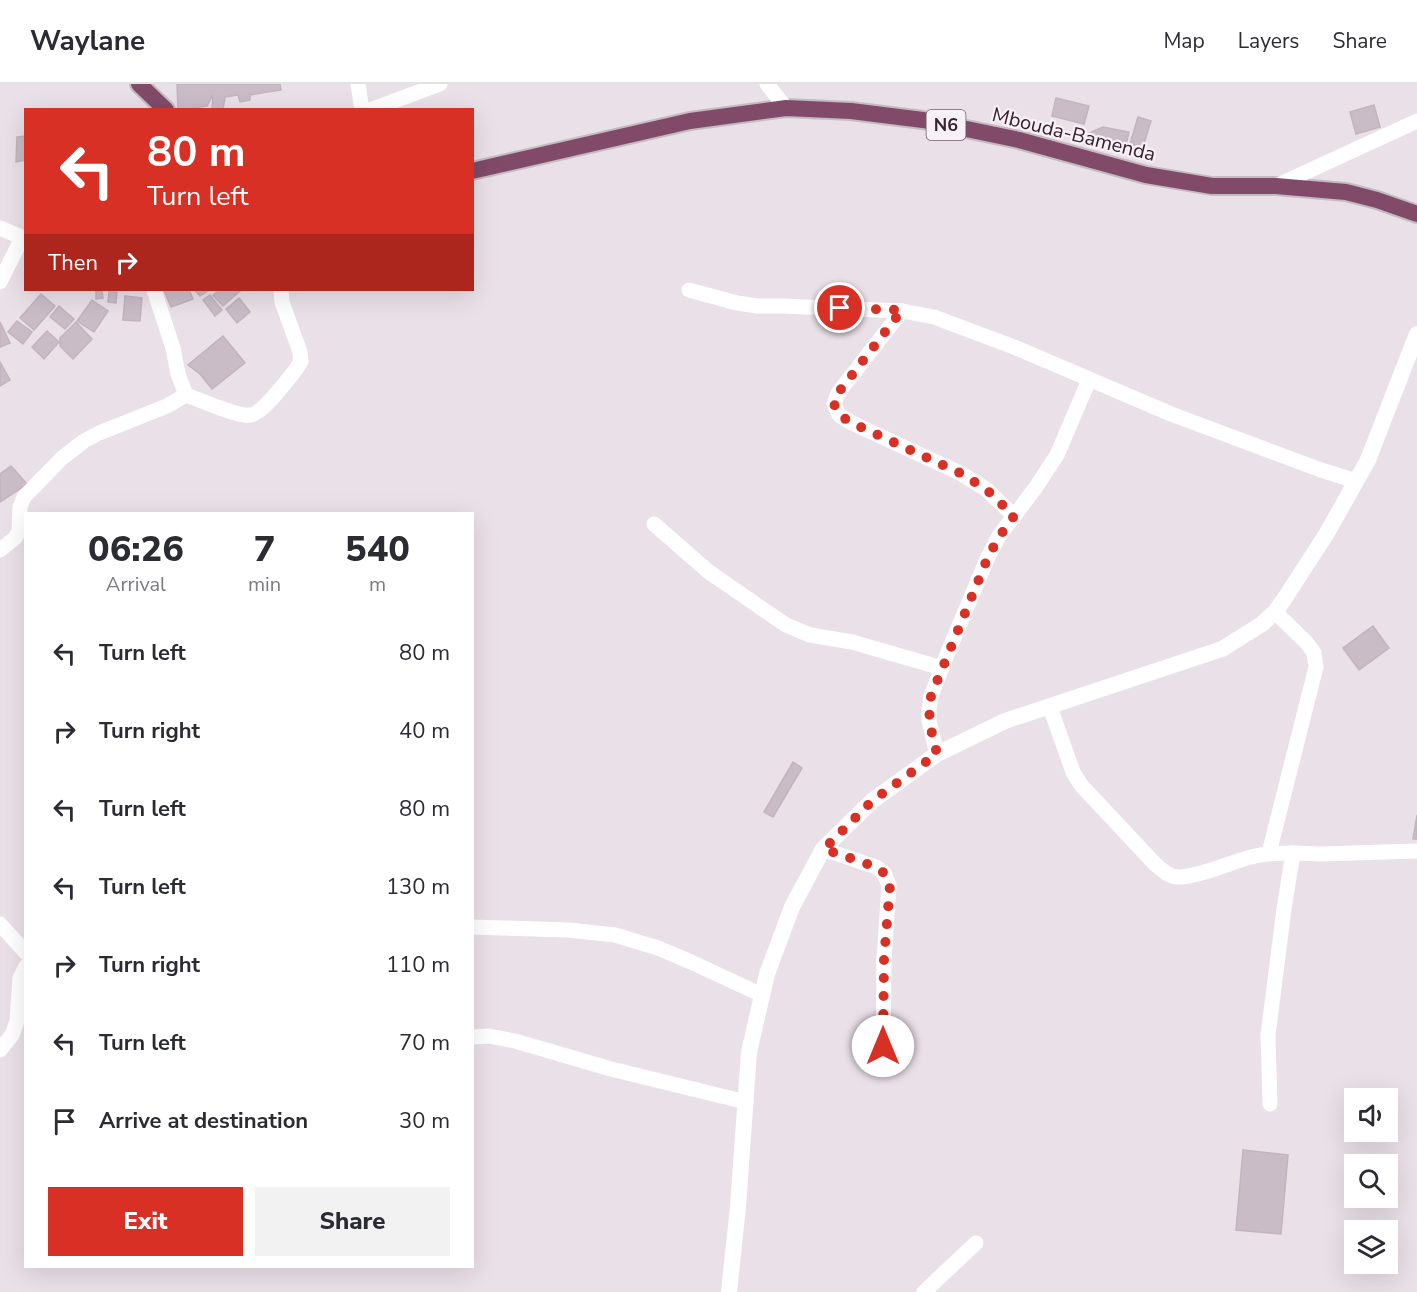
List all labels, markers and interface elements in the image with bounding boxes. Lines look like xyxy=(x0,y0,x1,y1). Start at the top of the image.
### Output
text: Waylane xyxy=(30,22,145,60)
text: Map xyxy=(1163,27,1205,55)
text: Layers xyxy=(1238,27,1299,55)
text: Share xyxy=(1332,27,1387,55)
street label: Mbouda-Bamenda xyxy=(989,101,1158,168)
road number: N6 xyxy=(926,110,966,140)
text: 80 m xyxy=(147,124,246,181)
icon: left xyxy=(48,132,126,210)
text: Turn left xyxy=(147,178,248,215)
icon: right xyxy=(110,246,143,279)
text: Then xyxy=(48,248,98,278)
pin xyxy=(814,282,865,333)
icon: arrive xyxy=(823,291,856,324)
text: 06:26 xyxy=(88,525,184,574)
text: 7 xyxy=(254,525,275,574)
text: 540 xyxy=(345,525,410,574)
text: Arrival xyxy=(106,571,166,598)
text: min xyxy=(248,571,281,598)
text: m xyxy=(369,571,386,598)
icon: left xyxy=(48,637,81,670)
text: Turn left xyxy=(99,638,186,668)
text: 80 m xyxy=(399,638,450,668)
icon: right xyxy=(48,715,81,748)
text: Turn right xyxy=(99,716,200,746)
text: 40 m xyxy=(399,716,450,746)
icon: left xyxy=(48,793,81,826)
text: Turn left xyxy=(99,794,186,824)
text: 80 m xyxy=(399,794,450,824)
icon: left xyxy=(48,871,81,904)
text: Turn left xyxy=(99,872,186,902)
text: 130 m xyxy=(386,872,450,902)
icon: right xyxy=(48,949,81,982)
text: Turn right xyxy=(99,950,200,980)
text: 110 m xyxy=(386,950,450,980)
position arrow xyxy=(851,1014,915,1078)
icon: left xyxy=(48,1027,81,1060)
text: Turn left xyxy=(99,1028,186,1058)
text: 70 m xyxy=(399,1028,450,1058)
map controls xyxy=(1344,1088,1398,1274)
button: sound xyxy=(1344,1088,1398,1142)
icon: arrive xyxy=(48,1105,81,1138)
text: Arrive at destination xyxy=(99,1106,308,1136)
text: 30 m xyxy=(399,1106,450,1136)
button: search xyxy=(1344,1154,1398,1208)
button: Exit xyxy=(48,1187,243,1256)
button: Share xyxy=(255,1187,450,1256)
button: layers xyxy=(1344,1220,1398,1274)

